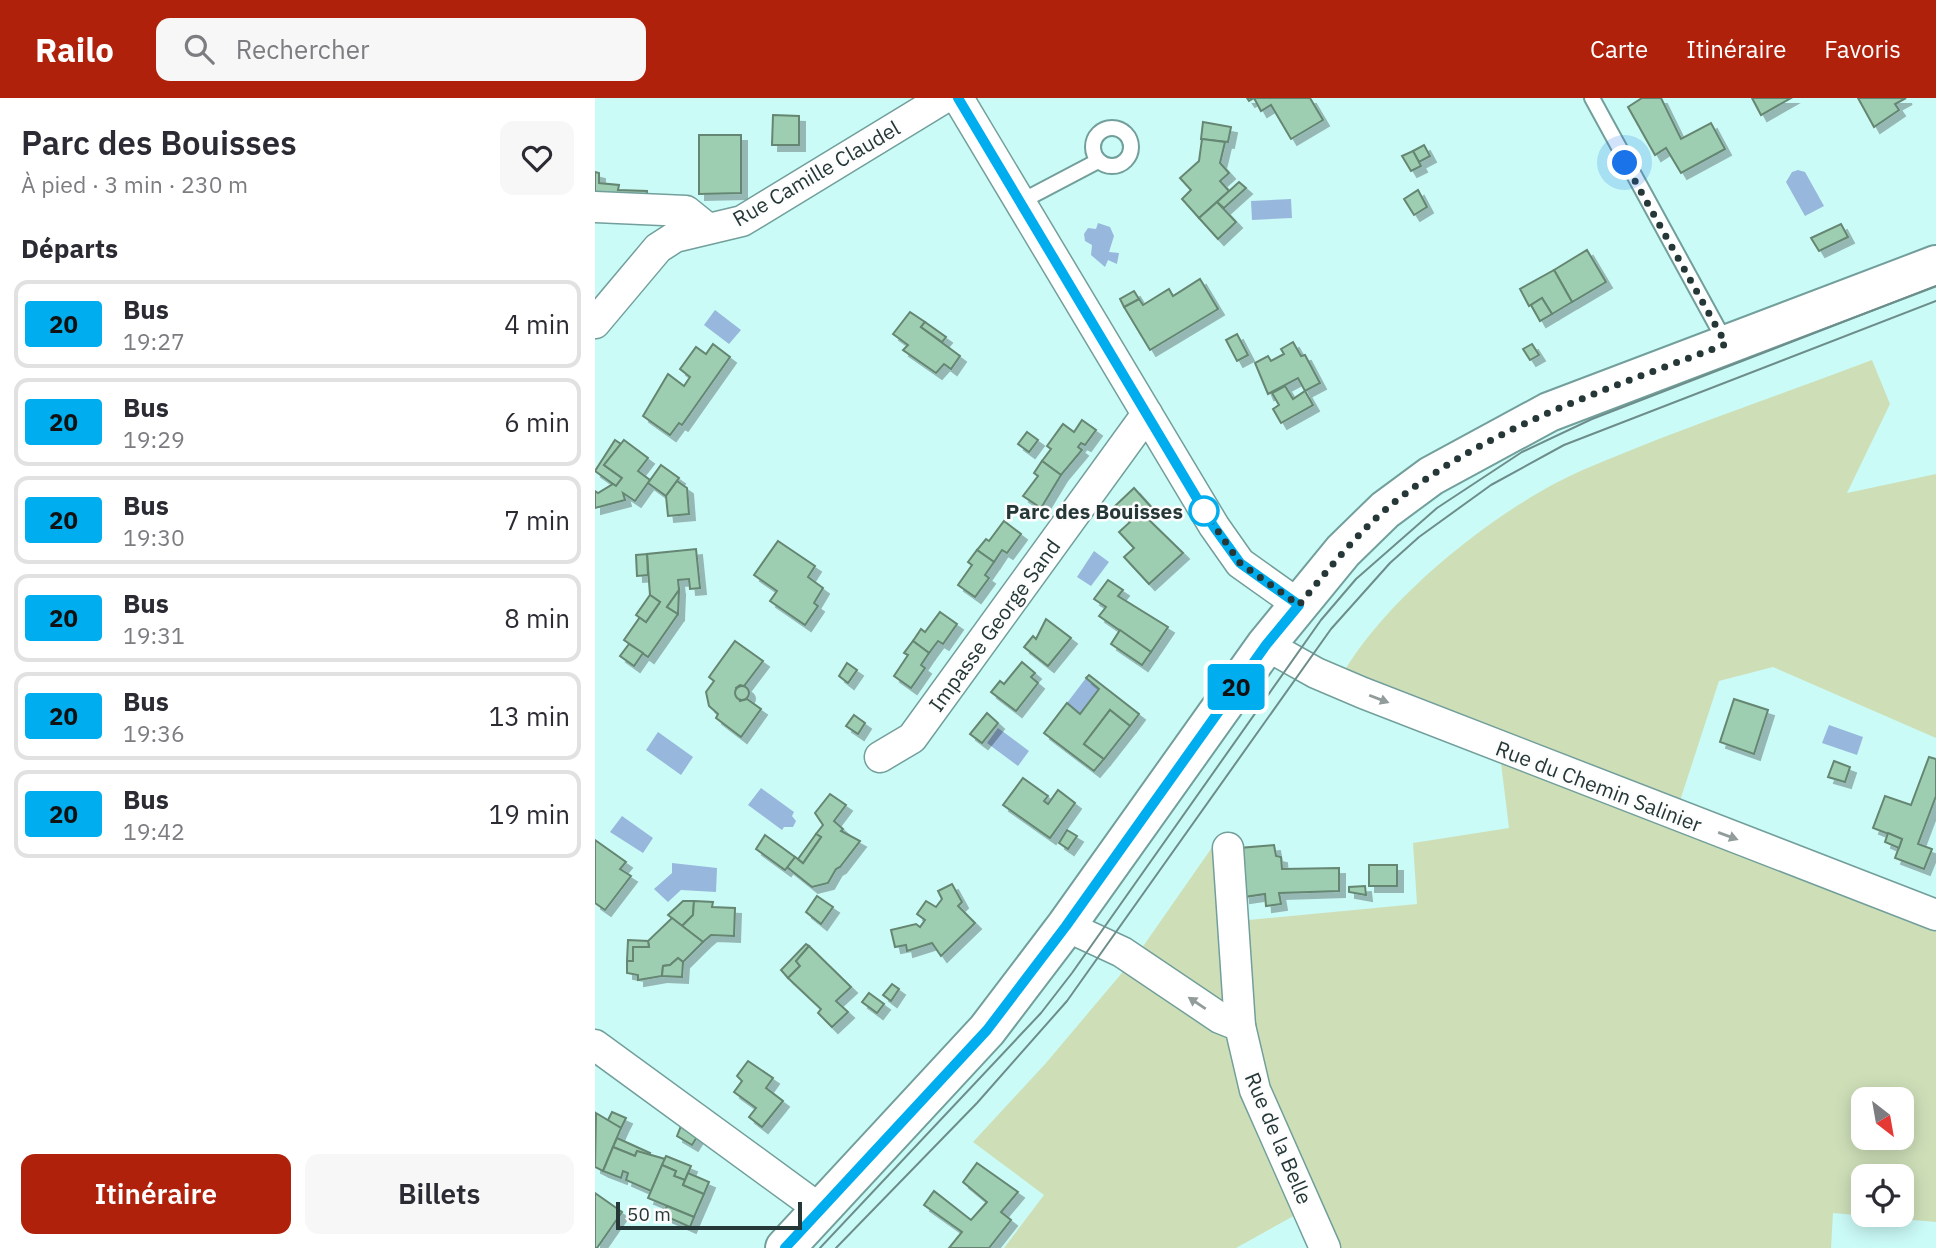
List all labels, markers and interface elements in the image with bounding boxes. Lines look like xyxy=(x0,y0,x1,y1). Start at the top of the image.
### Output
search box xyxy=(156,18,646,81)
text: Railo xyxy=(35,28,114,71)
icon: search xyxy=(180,30,218,68)
text: Rechercher xyxy=(236,32,369,66)
text: Carte xyxy=(1590,33,1648,65)
text: Itinéraire xyxy=(1686,33,1786,65)
text: Favoris xyxy=(1824,33,1901,65)
street label: Rue Camille Claudel xyxy=(727,114,905,232)
text: Parc des Bouisses xyxy=(21,121,297,164)
button: heart xyxy=(500,121,574,195)
your location xyxy=(1607,145,1642,180)
text: À pied · 3 min · 230 m xyxy=(21,169,248,199)
text: Départs xyxy=(21,231,118,265)
text: Bus xyxy=(123,292,169,326)
text: 4 min xyxy=(504,307,570,341)
text: 20 xyxy=(49,308,78,340)
text: 19:27 xyxy=(123,326,185,356)
text: Bus xyxy=(123,390,169,424)
text: 6 min xyxy=(504,405,570,439)
text: 20 xyxy=(49,406,78,438)
text: 19:29 xyxy=(123,424,185,454)
text: Bus xyxy=(123,488,169,522)
marker: Parc des Bouisses xyxy=(1189,496,1219,526)
place label: Parc des Bouisses xyxy=(1006,497,1183,525)
text: 7 min xyxy=(504,503,570,537)
text: 20 xyxy=(49,504,78,536)
text: 19:30 xyxy=(123,522,185,552)
street label: Impasse George Sand xyxy=(922,533,1066,717)
text: Bus xyxy=(123,586,169,620)
text: 8 min xyxy=(504,601,570,635)
text: 20 xyxy=(49,602,78,634)
text: 19:31 xyxy=(123,620,185,650)
line badge: 20 xyxy=(1205,664,1267,710)
text: 20 xyxy=(1222,671,1250,703)
text: Bus xyxy=(123,684,169,718)
one-way arrow xyxy=(1369,694,1390,705)
text: 13 min xyxy=(489,699,570,733)
text: 20 xyxy=(49,700,78,732)
text: 19:36 xyxy=(123,718,185,748)
street label: Rue du Chemin Salinier xyxy=(1492,734,1706,838)
text: Bus xyxy=(123,782,169,816)
text: 19 min xyxy=(489,797,570,831)
text: 20 xyxy=(49,798,78,830)
text: 19:42 xyxy=(123,816,185,846)
one-way arrow xyxy=(1717,831,1738,842)
one-way arrow xyxy=(1188,996,1206,1010)
street label: Rue de la Belle xyxy=(1239,1068,1319,1208)
north arrow xyxy=(1851,1087,1915,1150)
map controls xyxy=(1851,1087,1914,1227)
button: Itinéraire xyxy=(21,1154,291,1234)
button: Billets xyxy=(305,1154,574,1234)
button: locate xyxy=(1851,1164,1914,1227)
scale bar xyxy=(616,1199,801,1231)
text: 50 m xyxy=(627,1202,671,1226)

